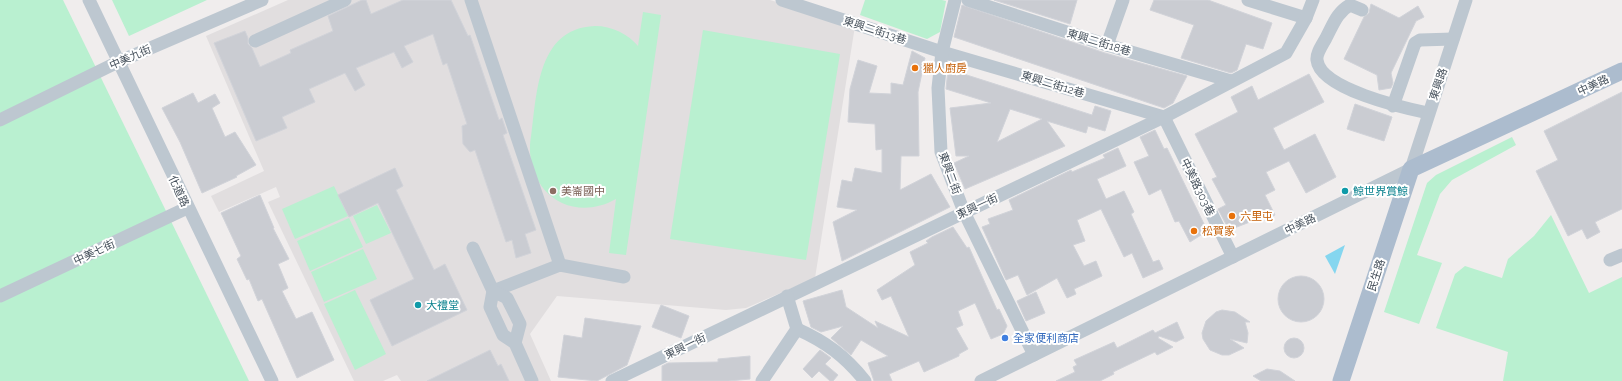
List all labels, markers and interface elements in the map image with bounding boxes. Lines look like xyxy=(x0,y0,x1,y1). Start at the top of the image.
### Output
street label: 東興二街13巷 xyxy=(842,14,908,47)
street label: 東興二街18巷 xyxy=(1065,27,1132,58)
street label: 中美九街 xyxy=(107,43,153,72)
place label: 獵人廚房 xyxy=(923,62,967,75)
marker: 獵人廚房 xyxy=(910,63,920,73)
street label: 東興路 xyxy=(1427,66,1450,102)
street label: 東興二街12巷 xyxy=(1020,69,1086,100)
street label: 中美路 xyxy=(1576,73,1611,98)
street label: 東興二街 xyxy=(936,150,963,196)
street label: 中美路303巷 xyxy=(1178,156,1217,218)
street label: 化道路 xyxy=(166,174,191,209)
place label: 美崙國中 xyxy=(561,185,605,198)
place label: 鯨世界賞鯨 xyxy=(1353,185,1408,198)
marker: 美崙國中 xyxy=(548,186,558,196)
marker: 鯨世界賞鯨 xyxy=(1340,186,1350,196)
street label: 東興一街 xyxy=(955,191,1000,222)
place label: 六里屯 xyxy=(1240,210,1273,223)
marker: 六里屯 xyxy=(1227,211,1237,221)
street label: 中美路 xyxy=(1283,211,1318,238)
place label: 松賀家 xyxy=(1202,225,1235,238)
marker: 松賀家 xyxy=(1189,226,1199,236)
street label: 中美七街 xyxy=(72,237,117,268)
street label: 民生路 xyxy=(1365,257,1388,293)
place label: 大禮堂 xyxy=(426,299,459,312)
marker: 大禮堂 xyxy=(413,300,423,310)
street label: 東興一街 xyxy=(663,331,708,362)
place label: 全家便利商店 xyxy=(1013,332,1079,345)
marker: 全家便利商店 xyxy=(1000,333,1010,343)

